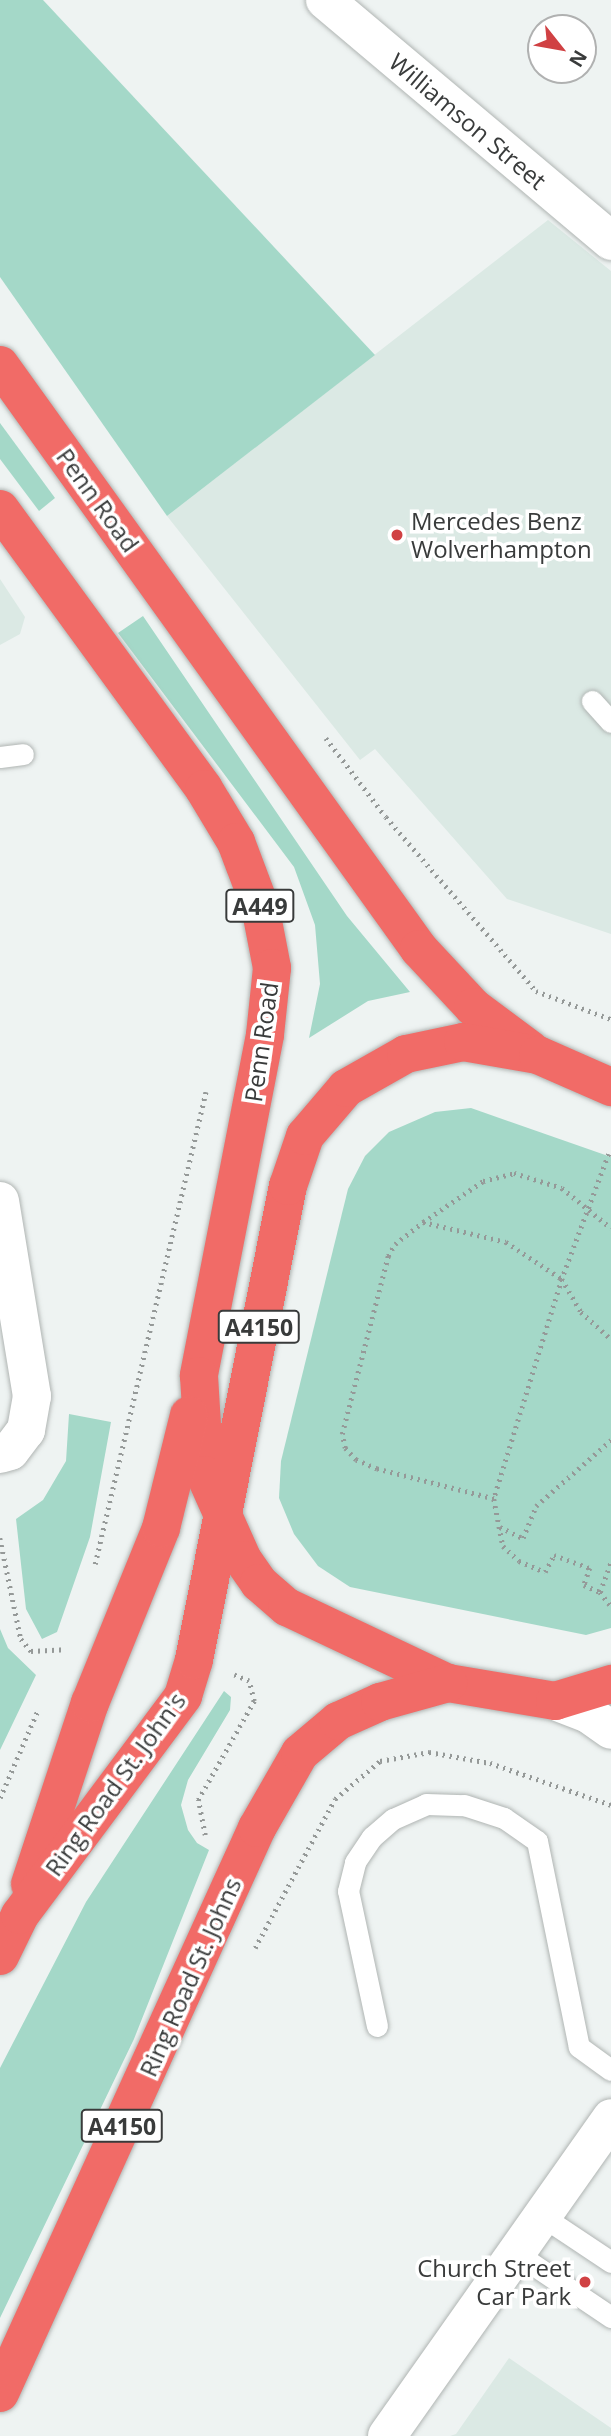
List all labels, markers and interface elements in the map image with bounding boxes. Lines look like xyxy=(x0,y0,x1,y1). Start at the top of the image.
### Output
north arrow xyxy=(527,14,597,84)
text: N xyxy=(563,45,593,72)
street label: Williamson Street xyxy=(384,47,552,195)
street label: Penn Road xyxy=(51,443,145,557)
place label: Mercedes Benz Wolverhampton xyxy=(411,507,592,563)
marker: Mercedes Benz Wolverhampton xyxy=(389,527,405,543)
road number: A449 xyxy=(225,886,295,925)
street label: Penn Road xyxy=(238,980,284,1104)
road number: A4150 xyxy=(217,1308,301,1346)
street label: Ring Road St. John's xyxy=(39,1687,191,1881)
street label: Ring Road St. Johns xyxy=(133,1873,247,2081)
road number: A4150 xyxy=(80,2106,164,2146)
place label: Church Street Car Park xyxy=(417,2254,571,2310)
marker: Church Street Car Park xyxy=(577,2274,593,2290)

